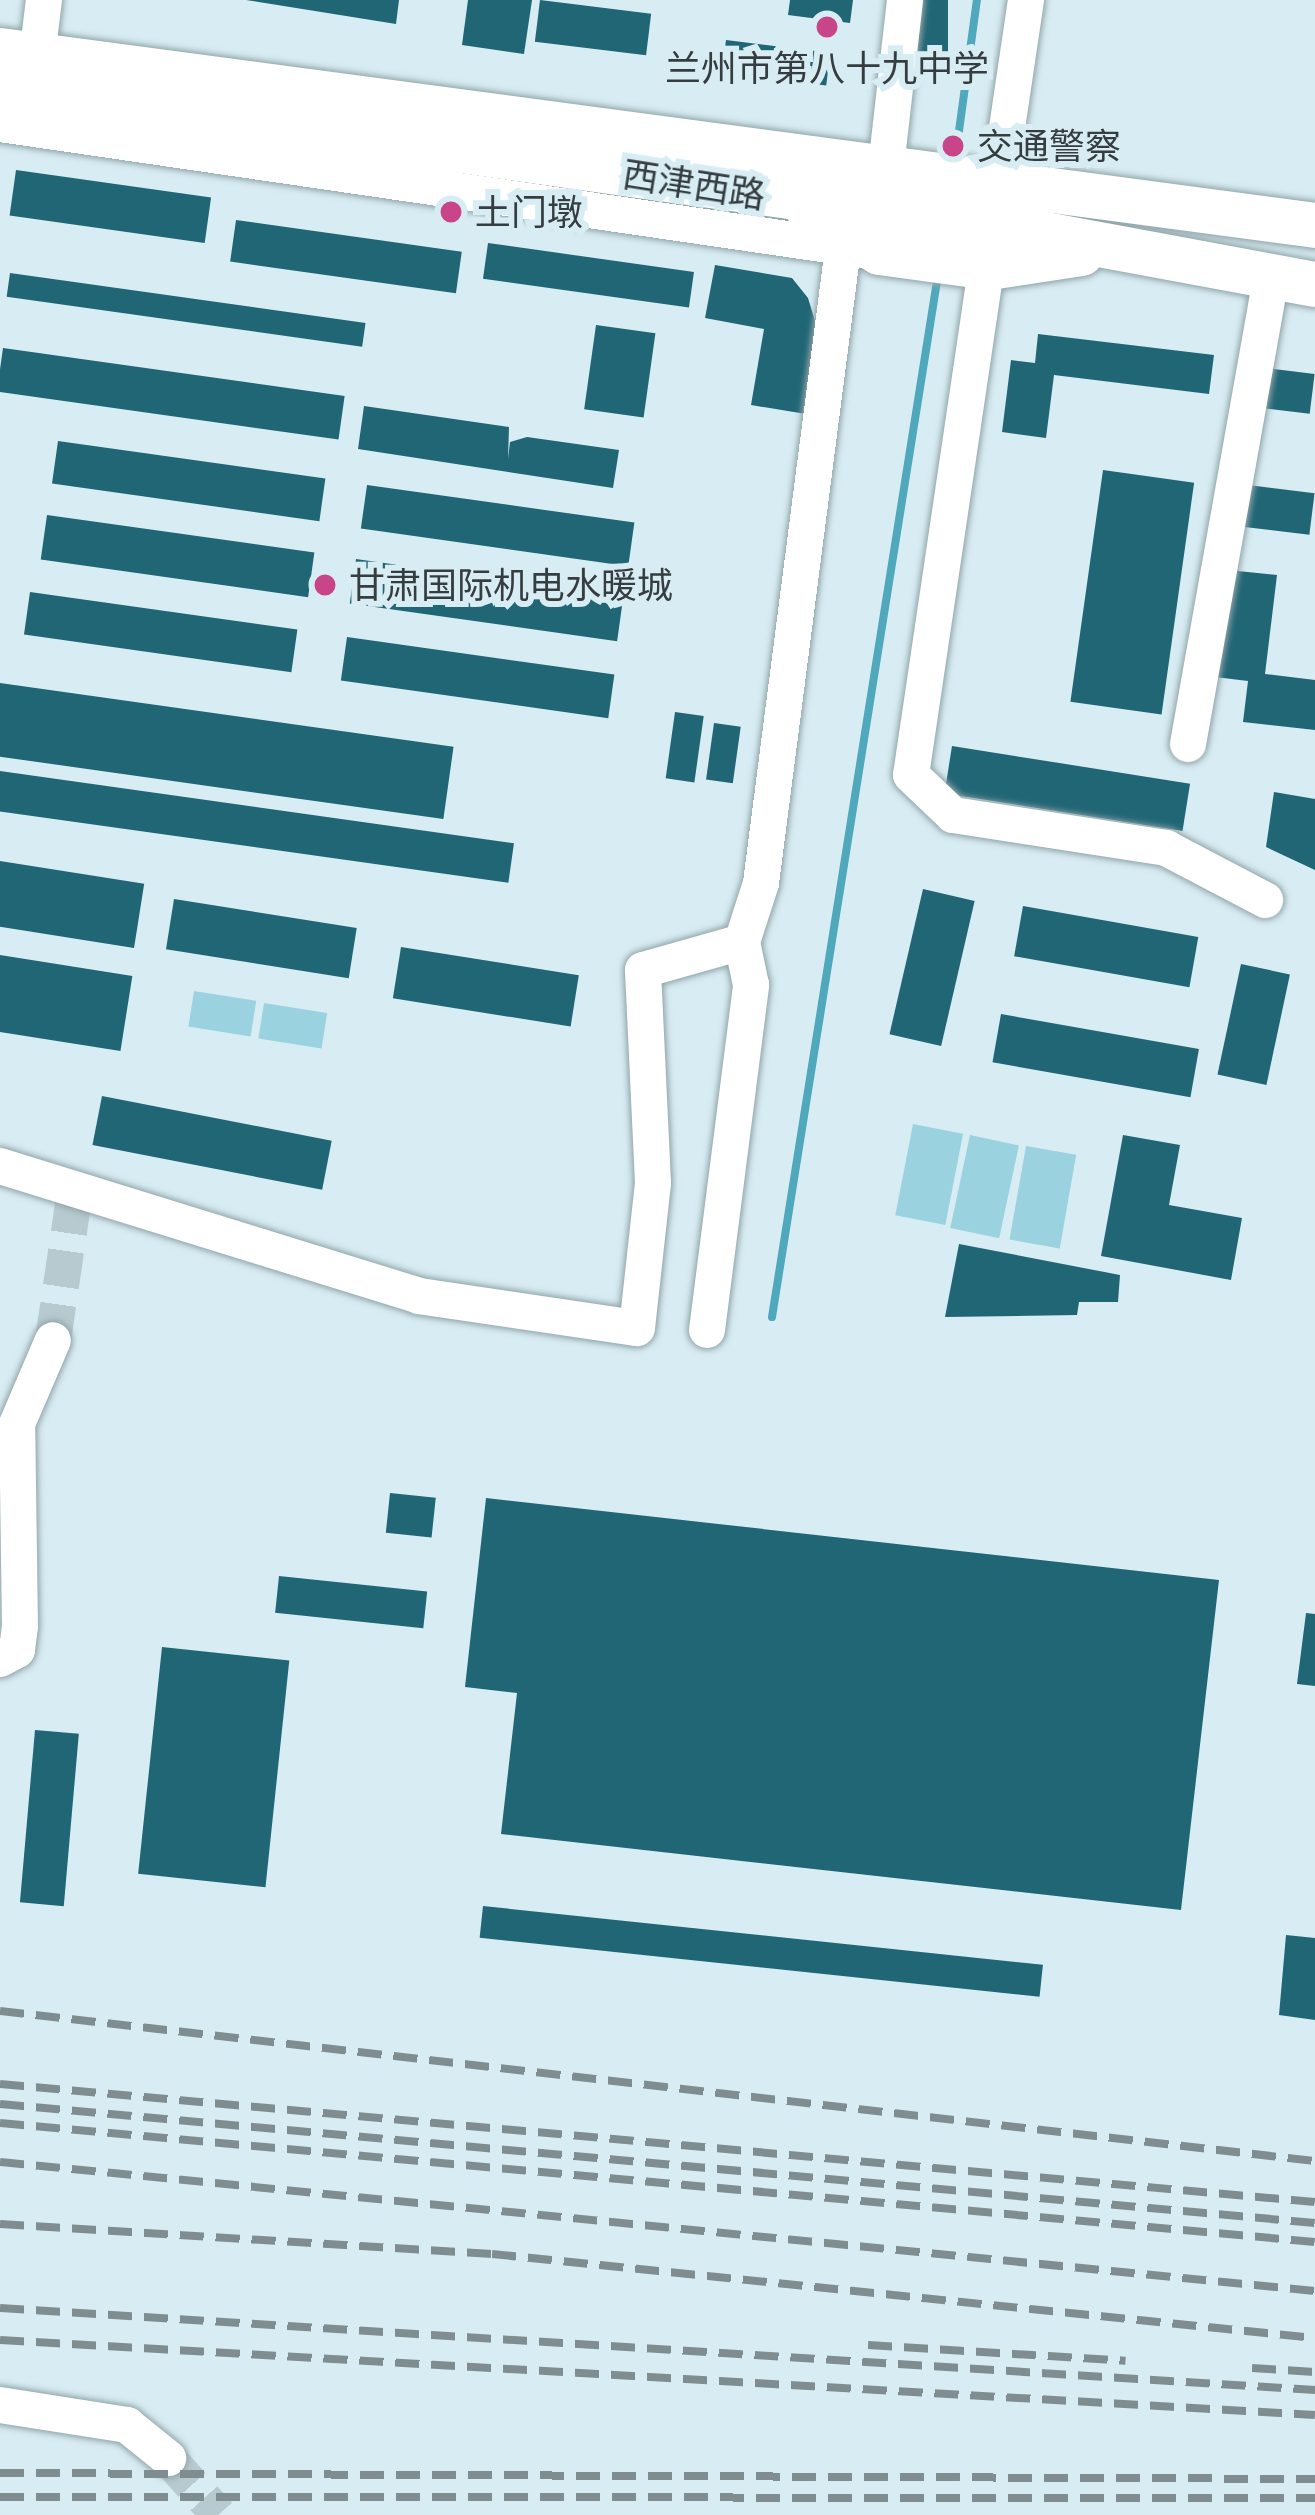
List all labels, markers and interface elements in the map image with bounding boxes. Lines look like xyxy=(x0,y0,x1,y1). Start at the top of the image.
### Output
marker: 兰州市第八十九中学 xyxy=(814,14,840,40)
place label: 兰州市第八十九中学 xyxy=(665,46,989,90)
place label: 交通警察 xyxy=(977,124,1121,168)
marker: 交通警察 xyxy=(940,133,966,159)
street label: 西津西路 xyxy=(620,151,768,217)
place label: 土门墩 xyxy=(475,190,583,234)
marker: 土门墩 xyxy=(438,199,464,225)
place label: 甘肃国际机电水暖城 xyxy=(349,563,673,607)
marker: 甘肃国际机电水暖城 xyxy=(312,572,338,598)

